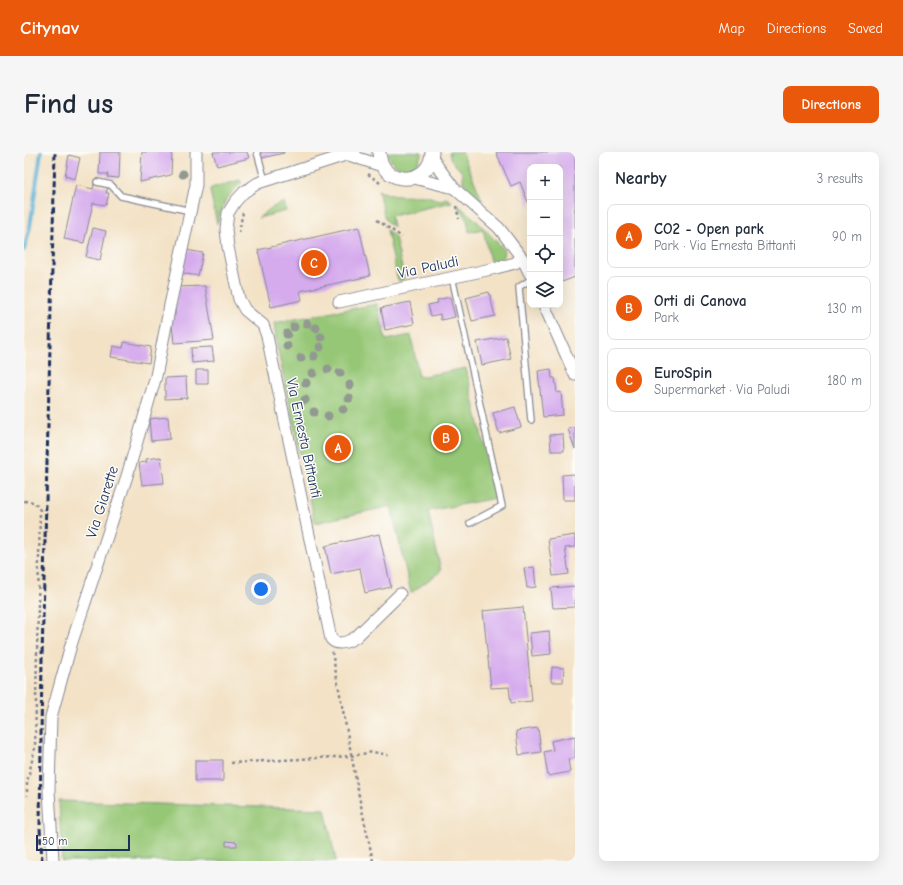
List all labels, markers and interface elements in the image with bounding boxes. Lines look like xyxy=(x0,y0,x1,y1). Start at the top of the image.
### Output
text: Citynav xyxy=(20,17,79,39)
text: Map xyxy=(718,20,745,37)
text: Directions xyxy=(767,20,826,37)
text: Saved xyxy=(848,20,883,37)
button: Directions xyxy=(783,86,879,123)
text: Find us xyxy=(24,88,113,120)
map controls xyxy=(527,164,563,308)
button: + xyxy=(527,164,563,200)
text: Nearby xyxy=(615,169,666,188)
text: 3 results xyxy=(817,171,863,186)
button: − xyxy=(527,200,563,236)
text: CO2 - Open park xyxy=(654,220,764,238)
text: A xyxy=(625,229,633,244)
text: 90 m xyxy=(832,229,862,244)
button: locate xyxy=(527,236,563,272)
text: Park · Via Ernesta Bittanti xyxy=(654,238,796,253)
pin: C xyxy=(301,248,327,278)
street label: Via Paludi xyxy=(396,252,460,282)
button: layers xyxy=(527,272,563,308)
text: Orti di Canova xyxy=(654,292,747,310)
text: B xyxy=(625,301,633,316)
text: 130 m xyxy=(827,301,862,316)
text: Park xyxy=(654,310,679,325)
text: EuroSpin xyxy=(654,364,712,382)
text: C xyxy=(625,373,633,388)
text: 180 m xyxy=(827,373,862,388)
street label: Via Ernesta Bittanti xyxy=(282,376,326,500)
text: Supermarket · Via Paludi xyxy=(654,382,790,397)
pin: B xyxy=(433,423,459,453)
pin: A xyxy=(325,433,351,463)
street label: Via Giarette xyxy=(82,463,122,540)
your location xyxy=(251,579,271,599)
scale bar xyxy=(36,833,130,852)
text: 50 m xyxy=(42,835,67,848)

